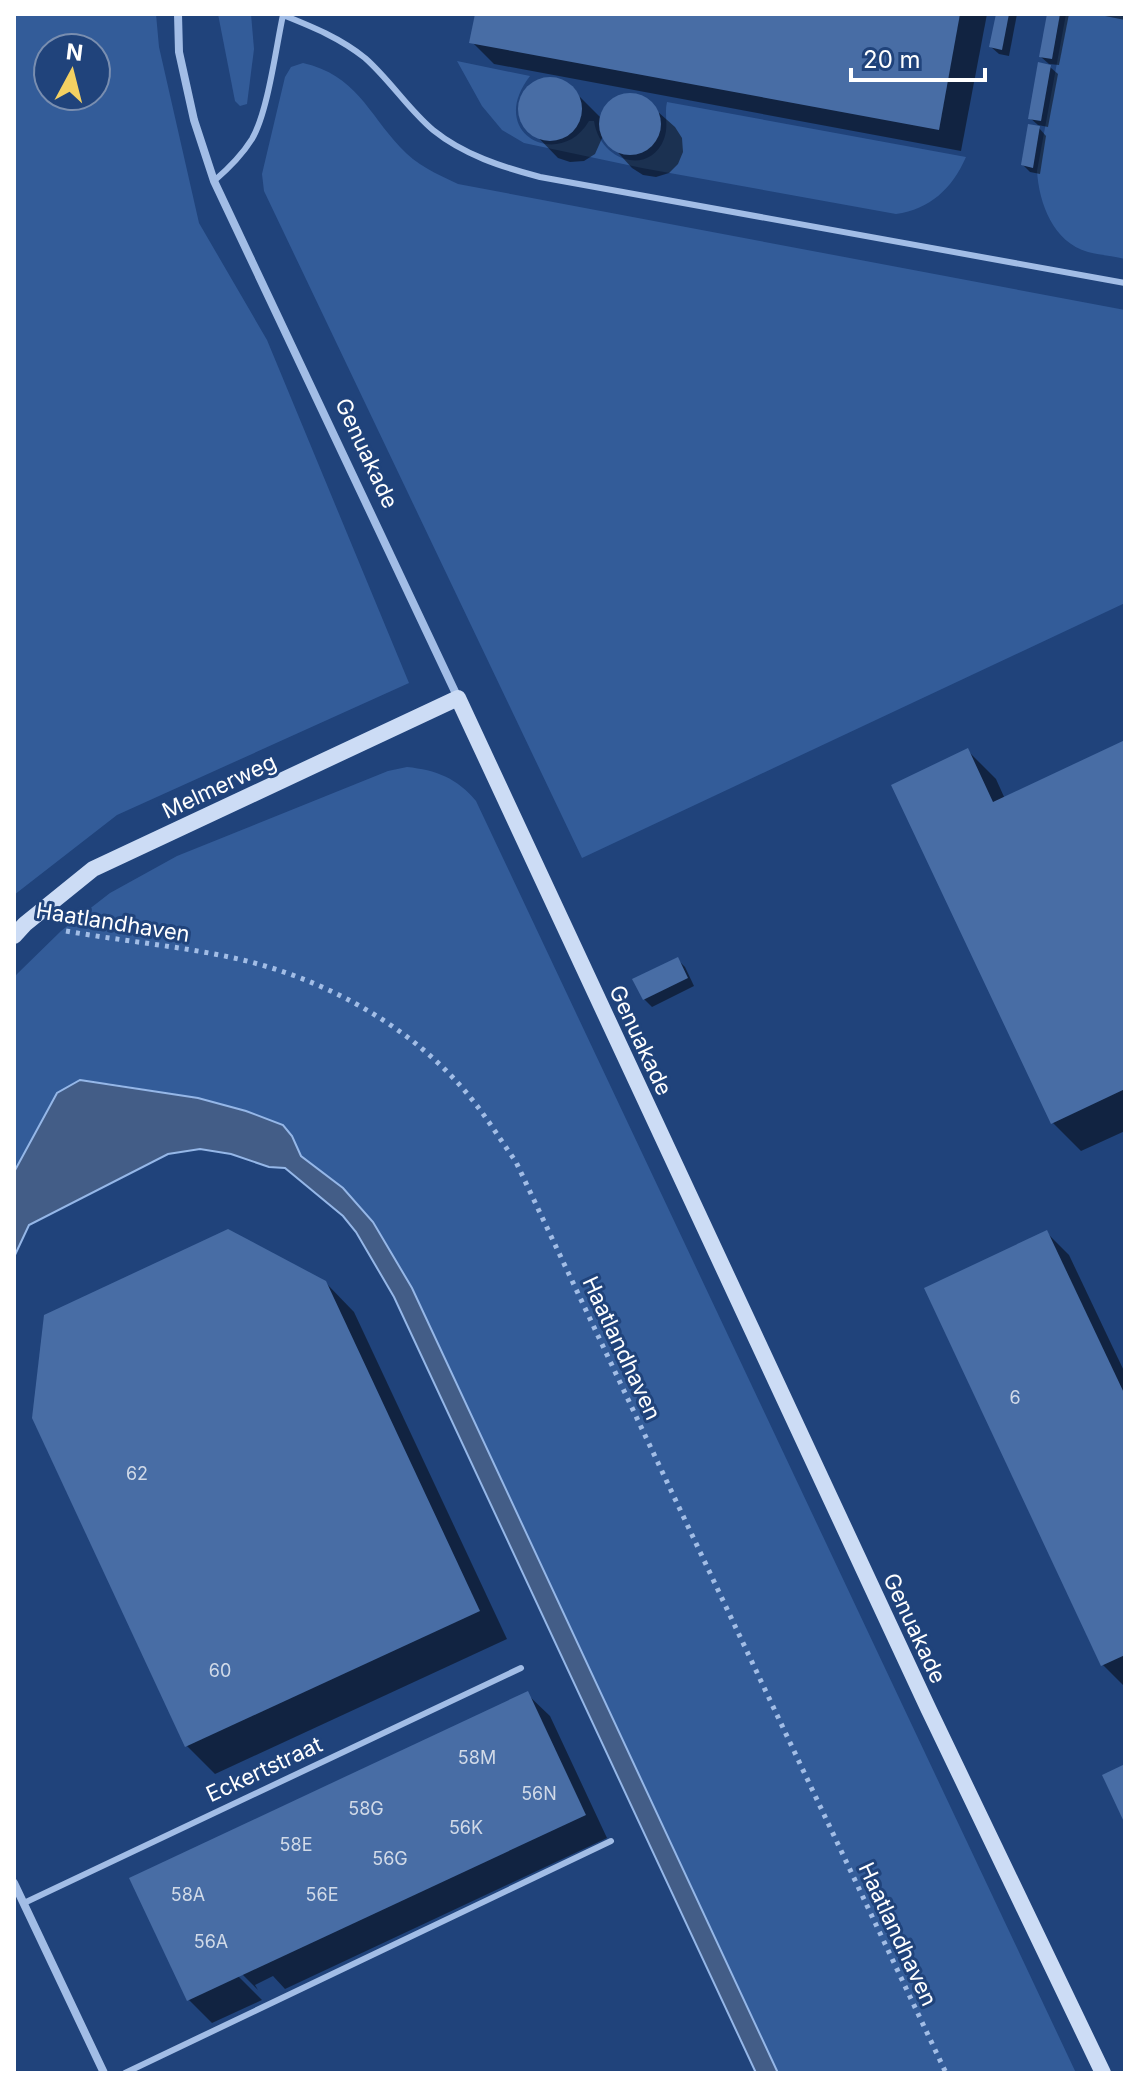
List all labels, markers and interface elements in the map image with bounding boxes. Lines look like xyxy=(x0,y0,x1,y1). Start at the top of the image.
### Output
north arrow xyxy=(32,32,112,112)
scale bar xyxy=(851,32,985,82)
text: N xyxy=(65,38,84,66)
text: 20 m xyxy=(863,45,921,74)
street label: Genuakade xyxy=(330,394,404,512)
street label: Melmerweg xyxy=(158,748,280,824)
street label: Haatlandhaven xyxy=(34,897,192,947)
street label: Genuakade xyxy=(604,981,678,1099)
street label: Haatlandhaven xyxy=(577,1272,667,1424)
house number: 6 xyxy=(1009,1387,1021,1408)
house number: 62 xyxy=(126,1463,148,1484)
street label: Genuakade xyxy=(878,1569,952,1687)
house number: 60 xyxy=(209,1660,231,1681)
street label: Eckertstraat xyxy=(202,1731,326,1807)
house number: 58M xyxy=(458,1747,496,1768)
house number: 56N xyxy=(521,1783,557,1804)
house number: 58G xyxy=(348,1798,384,1819)
house number: 56K xyxy=(449,1817,483,1838)
house number: 58E xyxy=(280,1834,312,1855)
house number: 56G xyxy=(372,1848,408,1869)
street label: Haatlandhaven xyxy=(853,1858,943,2010)
house number: 58A xyxy=(171,1884,205,1905)
house number: 56E xyxy=(306,1884,338,1905)
house number: 56A xyxy=(194,1931,228,1952)

